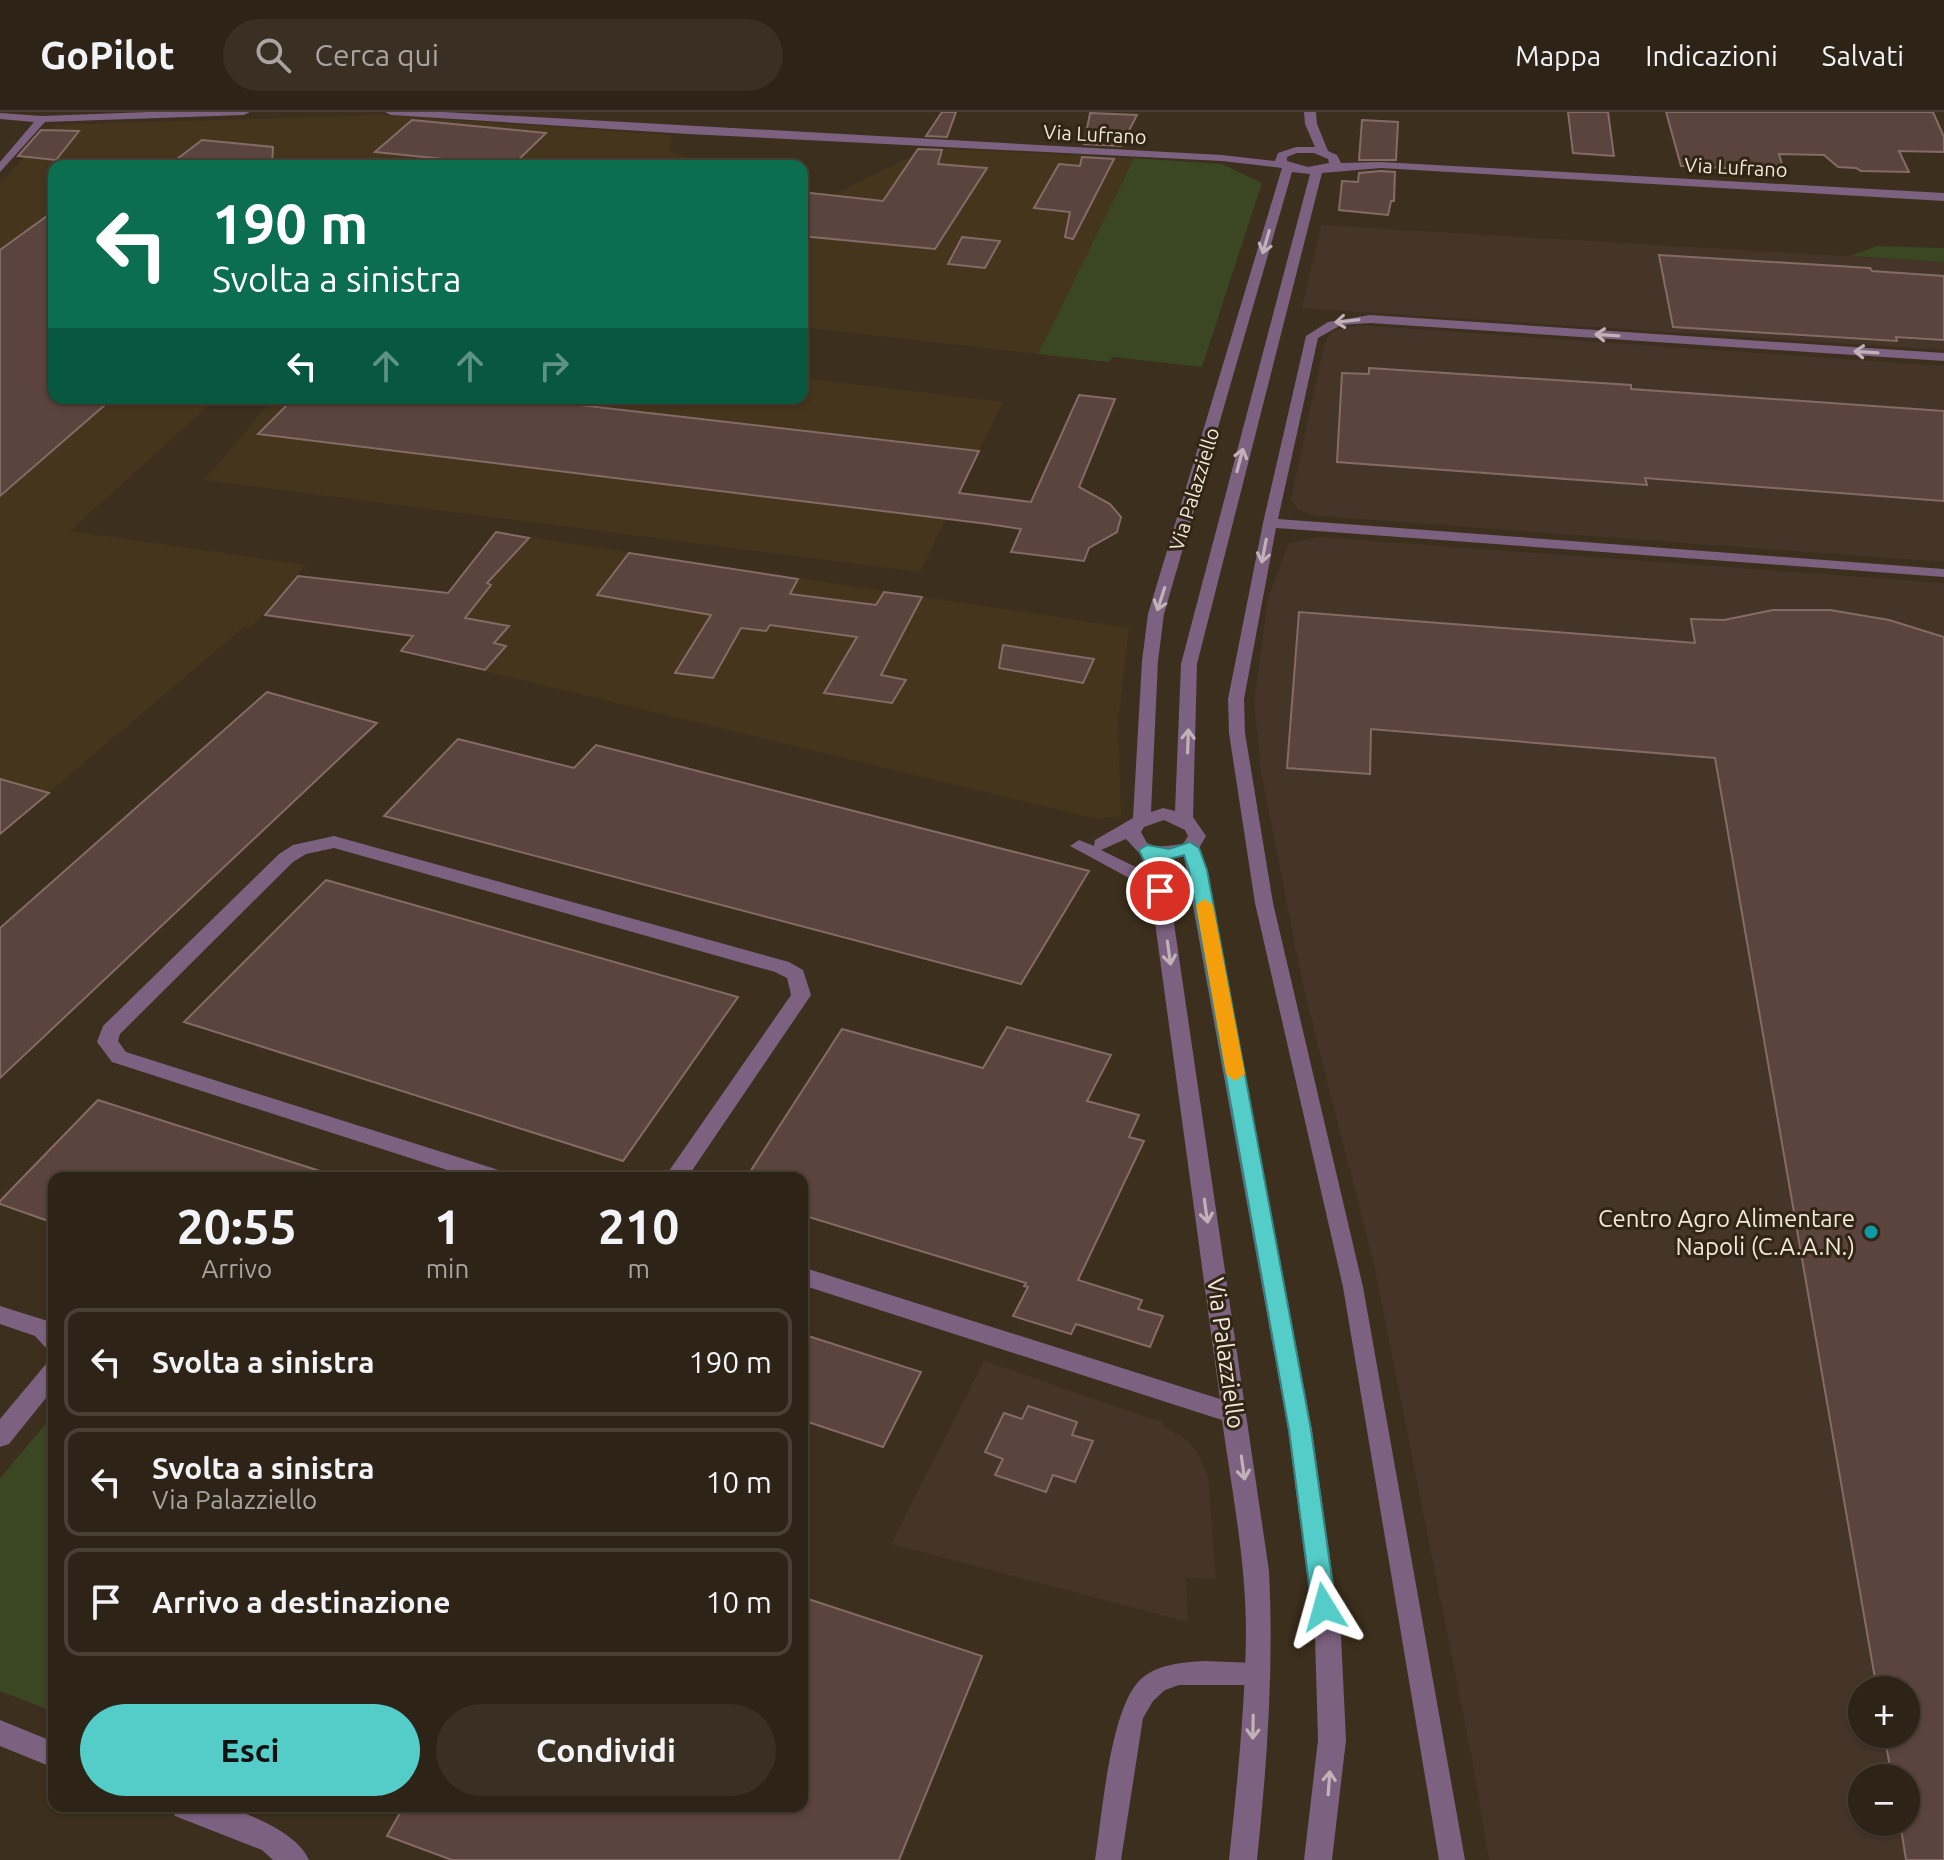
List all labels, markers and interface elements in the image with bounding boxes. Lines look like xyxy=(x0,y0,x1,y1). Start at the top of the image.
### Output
search box xyxy=(223,19,783,91)
icon: search xyxy=(251,33,295,77)
text: GoPilot xyxy=(40,34,175,76)
text: Cerca qui xyxy=(315,38,439,72)
text: Mappa xyxy=(1515,40,1601,71)
text: Indicazioni xyxy=(1645,40,1778,71)
text: Salvati xyxy=(1822,40,1904,71)
street label: Via Lufrano xyxy=(1043,120,1147,148)
street label: Via Lufrano xyxy=(1684,153,1788,181)
icon: left xyxy=(80,192,184,296)
text: 190 m xyxy=(212,192,368,255)
one-way arrow xyxy=(1258,229,1273,255)
text: Svolta a sinistra xyxy=(212,258,462,299)
one-way arrow xyxy=(1335,313,1361,328)
one-way arrow xyxy=(1594,327,1621,342)
icon: left xyxy=(280,344,324,388)
icon: ahead xyxy=(364,344,408,388)
icon: ahead xyxy=(448,344,492,388)
icon: right xyxy=(532,344,576,388)
one-way arrow xyxy=(1853,344,1880,359)
street label: Via Palazziello xyxy=(1164,425,1224,553)
one-way arrow xyxy=(1233,447,1248,473)
one-way arrow xyxy=(1256,537,1271,563)
one-way arrow xyxy=(1153,586,1168,611)
one-way arrow xyxy=(1181,728,1196,755)
pin xyxy=(1126,857,1194,925)
icon: arrive xyxy=(1138,869,1182,913)
one-way arrow xyxy=(1162,940,1177,965)
one-way arrow xyxy=(1199,1197,1214,1223)
text: 20:55 xyxy=(177,1199,297,1253)
text: 1 xyxy=(434,1199,461,1253)
text: 210 xyxy=(598,1199,679,1253)
place label: Centro Agro Alimentare Napoli (C.A.A.N.) xyxy=(1598,1205,1855,1260)
marker: Centro Agro Alimentare Napoli (C.A.A.N.) xyxy=(1862,1223,1880,1241)
text: Arrivo xyxy=(201,1254,272,1283)
text: min xyxy=(426,1254,469,1283)
text: m xyxy=(627,1254,650,1283)
street label: Via Palazziello xyxy=(1202,1276,1250,1430)
icon: left xyxy=(84,1340,128,1384)
text: Svolta a sinistra xyxy=(152,1345,375,1379)
text: 190 m xyxy=(688,1345,772,1379)
text: Svolta a sinistra xyxy=(152,1451,375,1485)
one-way arrow xyxy=(1236,1455,1251,1480)
icon: left xyxy=(84,1460,128,1504)
text: 10 m xyxy=(705,1465,772,1499)
text: Via Palazziello xyxy=(152,1485,317,1514)
position arrow xyxy=(1282,1565,1366,1649)
icon: arrive xyxy=(84,1580,128,1624)
text: Arrivo a destinazione xyxy=(152,1585,450,1619)
text: 10 m xyxy=(705,1585,772,1619)
map controls xyxy=(1848,1676,1920,1836)
button: + xyxy=(1848,1676,1920,1748)
button: Esci xyxy=(80,1704,420,1796)
button: Condividi xyxy=(436,1704,776,1796)
one-way arrow xyxy=(1245,1713,1260,1740)
button: − xyxy=(1848,1764,1920,1836)
one-way arrow xyxy=(1322,1770,1337,1797)

